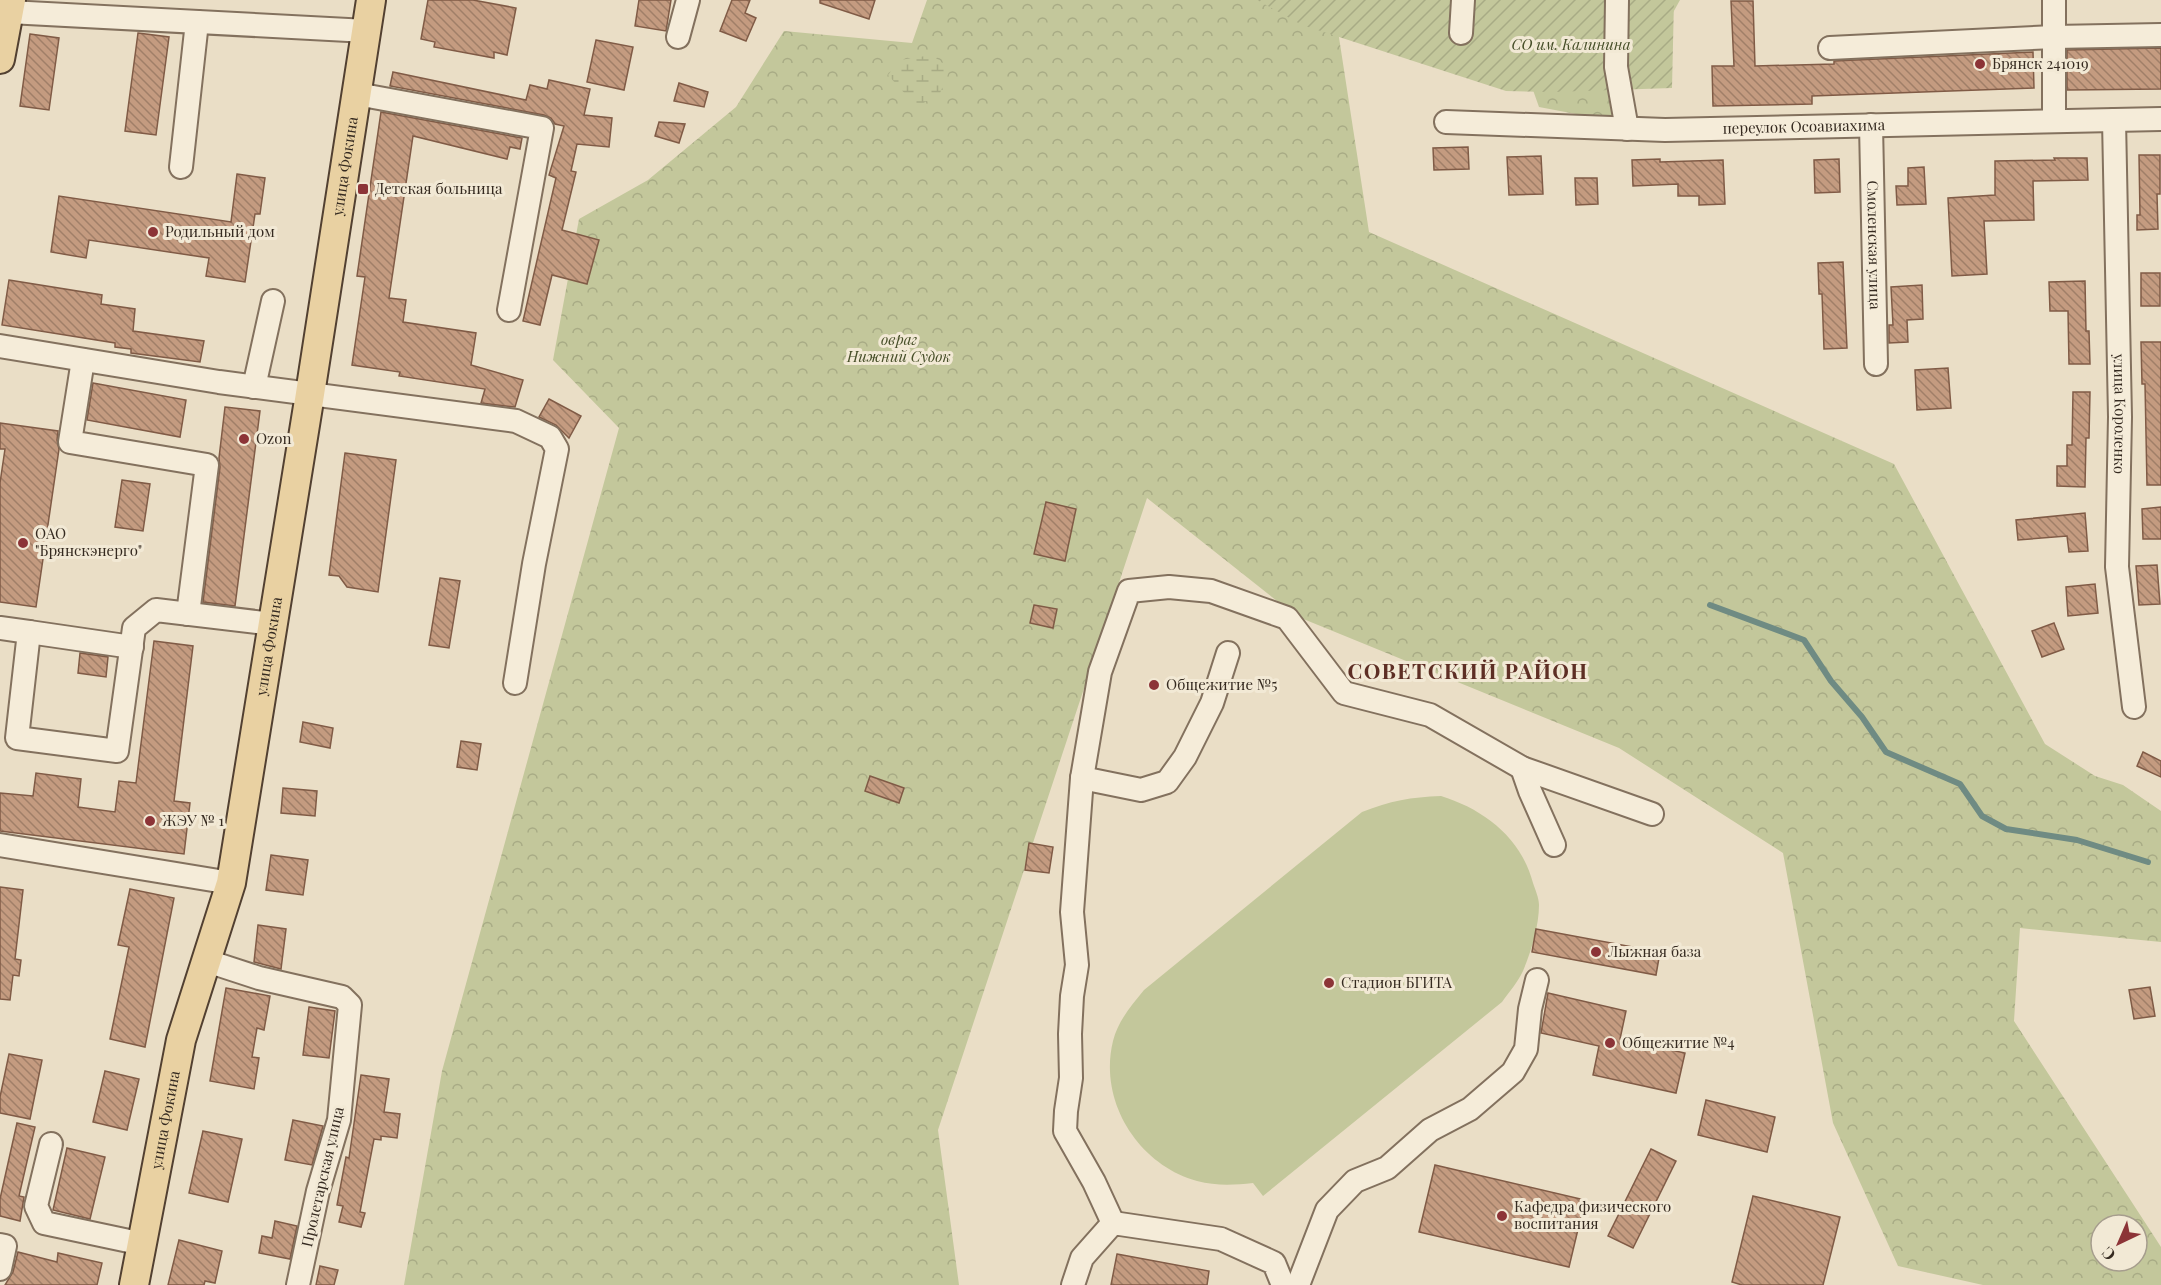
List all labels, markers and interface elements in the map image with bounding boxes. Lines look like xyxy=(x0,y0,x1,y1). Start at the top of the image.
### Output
park label: СО им. Калинина xyxy=(1511,34,1631,54)
place label: Брянск 241019 xyxy=(1992,53,2089,73)
marker: Брянск 241019 xyxy=(1973,57,1987,71)
street label: переулок Осоавиахима xyxy=(1722,114,1886,138)
street label: улица Фокина xyxy=(327,115,362,218)
place label: Детская больница xyxy=(375,178,503,198)
street label: Смоленская улица xyxy=(1863,180,1886,310)
marker: Детская больница xyxy=(356,182,370,196)
place label: Родильный дом xyxy=(165,221,275,241)
marker: Родильный дом xyxy=(146,225,160,239)
park label: овраг Нижний Судок xyxy=(846,329,951,366)
street label: улица Короленко xyxy=(2110,353,2131,474)
place label: Ozon xyxy=(256,428,291,448)
marker: Ozon xyxy=(237,432,251,446)
place label: ОАО "Брянскэнерго" xyxy=(35,523,142,560)
marker: ОАО "Брянскэнерго" xyxy=(16,536,30,550)
street label: улица Фокина xyxy=(250,595,286,698)
district label: СОВЕТСКИЙ РАЙОН xyxy=(1347,656,1589,684)
place label: Общежитие №5 xyxy=(1166,674,1277,694)
marker: Общежитие №5 xyxy=(1147,678,1161,692)
place label: ЖЭУ № 1 xyxy=(162,810,225,830)
marker: ЖЭУ № 1 xyxy=(143,814,157,828)
place label: Лыжная база xyxy=(1607,941,1702,961)
marker: Лыжная база xyxy=(1589,945,1603,959)
place label: Стадион БГИТА xyxy=(1341,972,1453,992)
marker: Стадион БГИТА xyxy=(1322,976,1336,990)
place label: Общежитие №4 xyxy=(1622,1032,1735,1052)
marker: Общежитие №4 xyxy=(1603,1036,1617,1050)
street label: улица Фокина xyxy=(145,1068,184,1172)
street label: Пролетарская улица xyxy=(296,1104,348,1249)
place label: Кафедра физического воспитания xyxy=(1514,1196,1671,1233)
marker: Кафедра физического воспитания xyxy=(1495,1209,1509,1223)
north arrow xyxy=(2089,1213,2149,1273)
text: С xyxy=(2097,1243,2120,1266)

